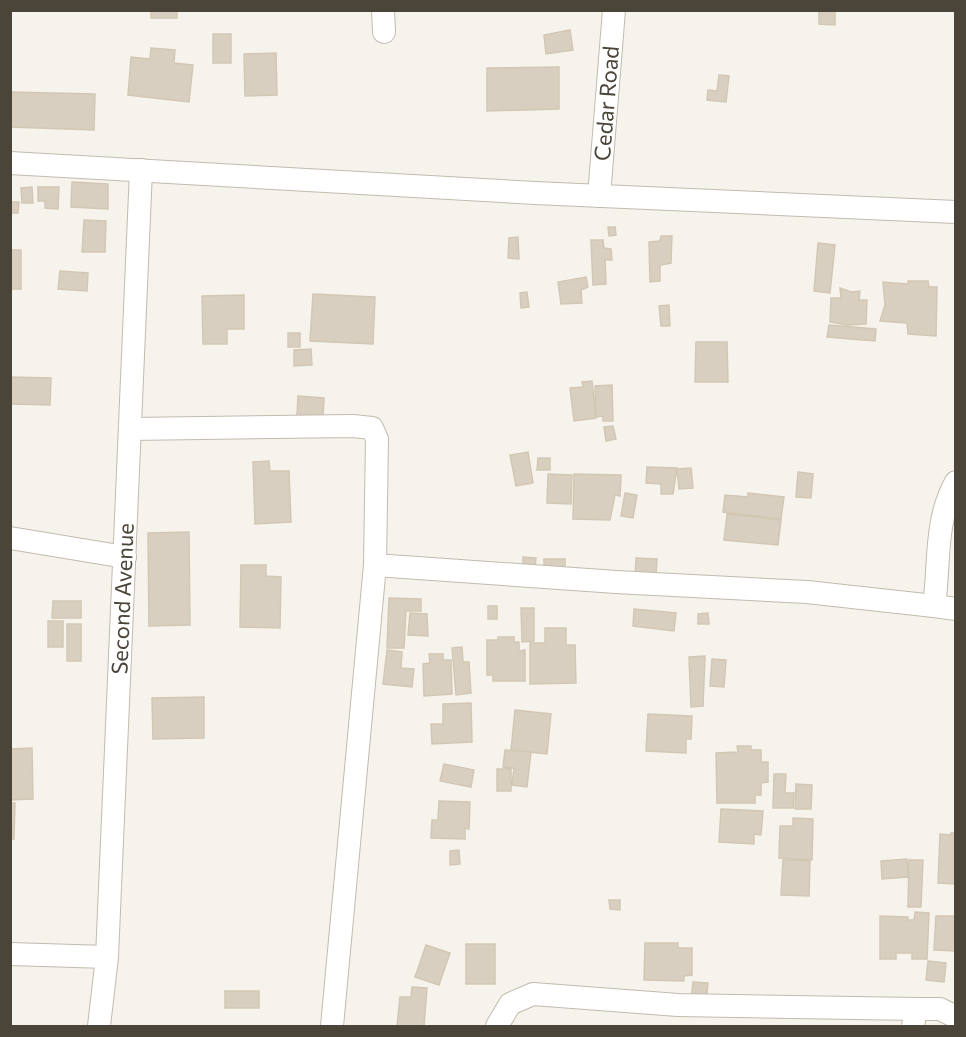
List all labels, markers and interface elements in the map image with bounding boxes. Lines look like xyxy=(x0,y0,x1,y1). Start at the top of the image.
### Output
street label: Cedar Road xyxy=(588,45,624,162)
street label: Second Avenue xyxy=(105,523,139,675)

